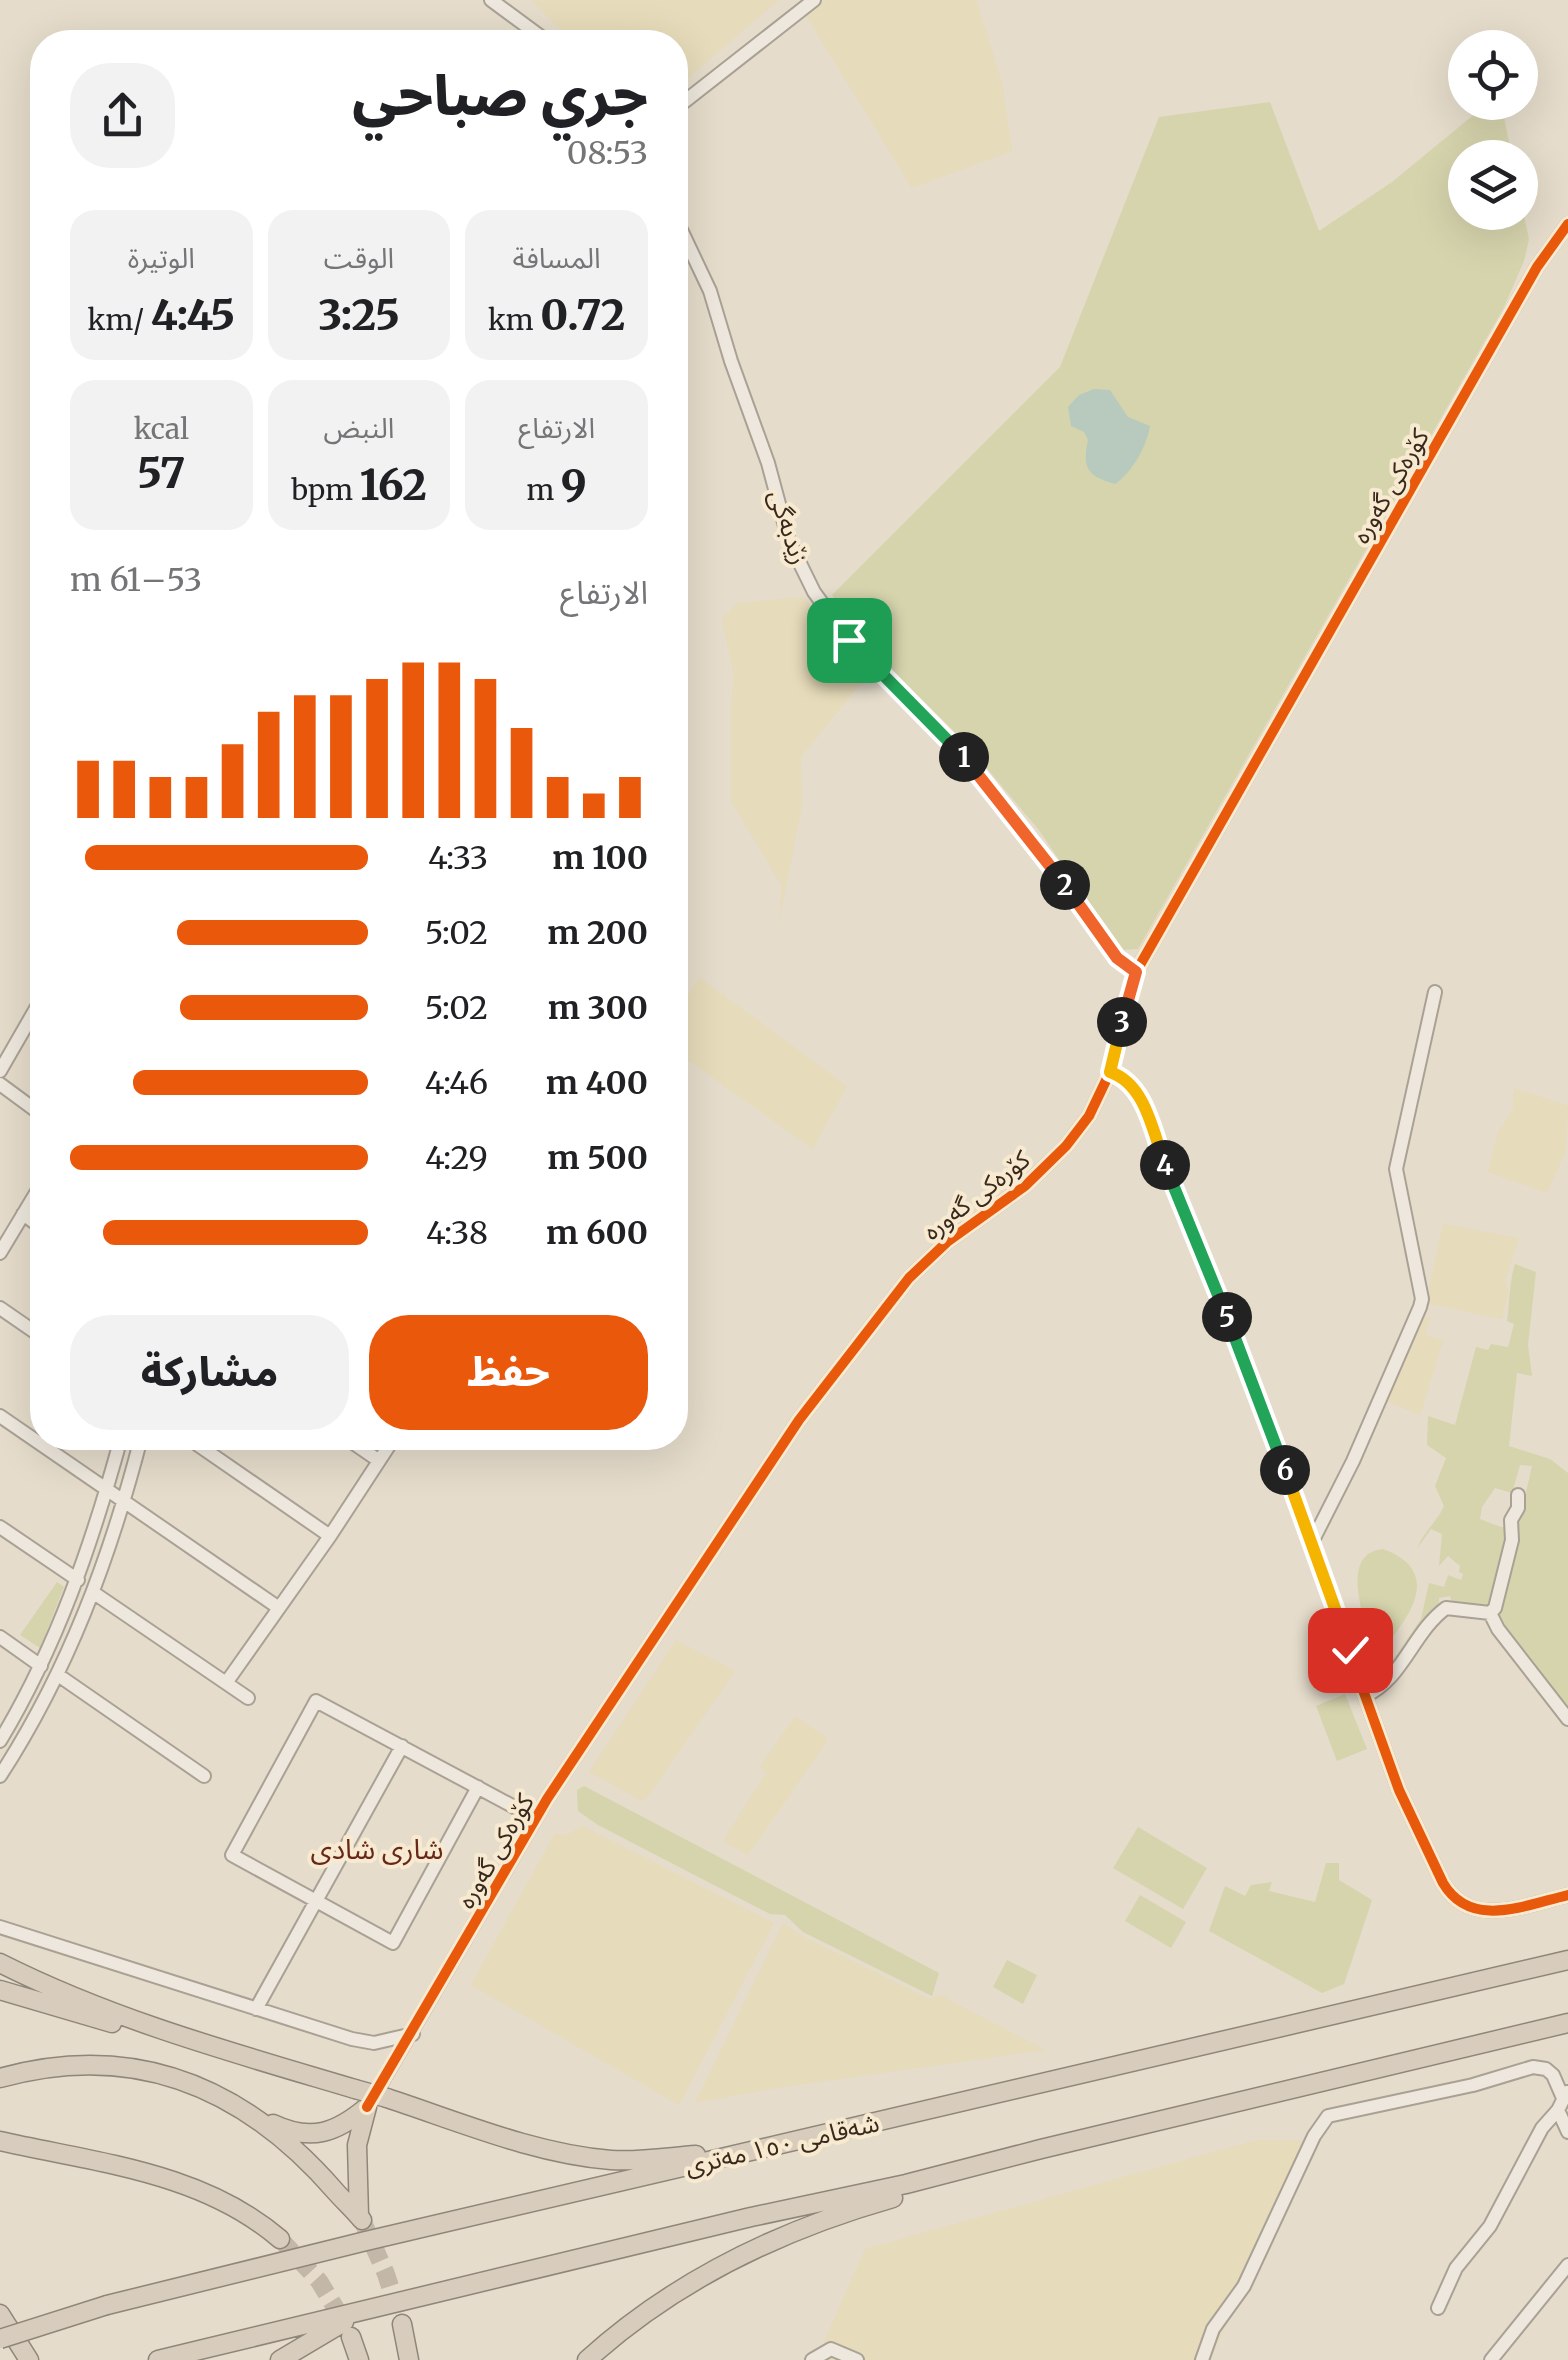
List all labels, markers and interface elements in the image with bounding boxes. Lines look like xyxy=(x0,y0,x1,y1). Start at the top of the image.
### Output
map controls xyxy=(1448,30,1538,230)
button: locate xyxy=(1448,30,1538,120)
text: جري صباحي xyxy=(352,61,648,130)
button: share xyxy=(70,63,175,168)
text: 08:53 xyxy=(567,133,648,173)
button: layers xyxy=(1448,140,1538,230)
text: الوتيرة xyxy=(128,240,195,276)
text: الوقت xyxy=(324,240,394,276)
text: المسافة xyxy=(513,240,601,276)
text: 4:45 xyxy=(151,289,235,341)
text: 3:25 xyxy=(318,289,400,341)
text: 0.72 xyxy=(540,289,625,341)
text: /km xyxy=(88,302,151,338)
text: km xyxy=(488,302,540,338)
text: النبض xyxy=(324,410,395,446)
text: الارتفاع xyxy=(518,410,595,446)
text: kcal xyxy=(134,411,189,447)
street label: کۆرەکی گەورە xyxy=(1344,422,1436,549)
text: 57 xyxy=(137,447,185,499)
text: 162 xyxy=(360,459,427,511)
text: 9 xyxy=(561,459,587,511)
text: bpm xyxy=(291,472,360,508)
text: m xyxy=(526,472,561,508)
street label: زێدبەگی xyxy=(762,486,816,568)
text: 53–61 m xyxy=(70,560,202,600)
text: الارتفاع xyxy=(560,573,648,613)
pin xyxy=(807,598,892,683)
icon: arrive xyxy=(822,613,877,668)
pin: 1 xyxy=(939,732,989,782)
text: 1 xyxy=(958,739,970,775)
text: 4:33 xyxy=(428,838,488,878)
text: 100 m xyxy=(552,838,648,878)
pin: 2 xyxy=(1040,860,1090,910)
text: 2 xyxy=(1057,867,1073,903)
text: 5:02 xyxy=(425,913,488,953)
text: 200 m xyxy=(547,913,648,953)
text: 5:02 xyxy=(425,988,488,1028)
text: 300 m xyxy=(548,988,648,1028)
pin: 3 xyxy=(1097,997,1147,1047)
text: 3 xyxy=(1114,1004,1130,1040)
text: 4:46 xyxy=(425,1063,488,1103)
text: 400 m xyxy=(546,1063,648,1103)
text: 4:29 xyxy=(425,1138,488,1178)
text: 500 m xyxy=(547,1138,648,1178)
pin: 4 xyxy=(1140,1140,1190,1190)
street label: کۆرەکی گەورە xyxy=(916,1143,1036,1247)
text: 4 xyxy=(1156,1147,1174,1183)
text: 4:38 xyxy=(426,1213,488,1253)
text: 600 m xyxy=(546,1213,648,1253)
pin: 5 xyxy=(1202,1292,1252,1342)
text: 5 xyxy=(1219,1299,1235,1335)
button: مشاركة xyxy=(70,1315,349,1430)
button: حفظ xyxy=(369,1315,648,1430)
pin: 6 xyxy=(1260,1445,1310,1495)
text: 6 xyxy=(1276,1452,1294,1488)
pin xyxy=(1308,1608,1393,1693)
icon: check xyxy=(1323,1623,1378,1678)
street label: کۆرەکی گەورە xyxy=(449,1787,541,1914)
district label: شاری شادی xyxy=(310,1831,444,1867)
street label: شەقامی ١٥٠ مەتری xyxy=(682,2106,882,2182)

